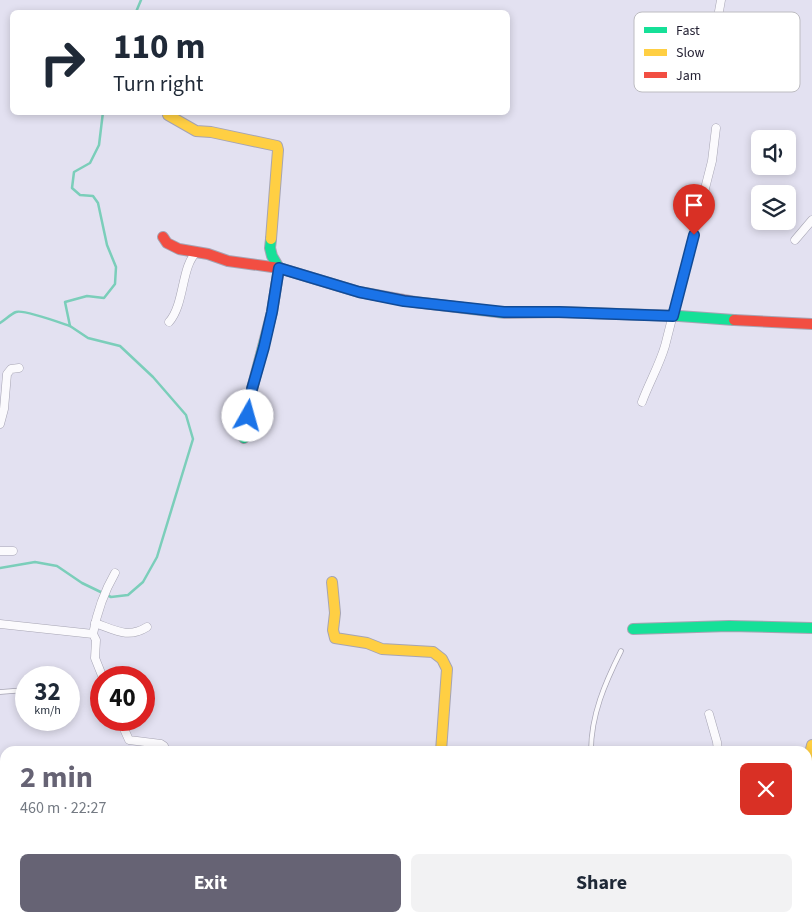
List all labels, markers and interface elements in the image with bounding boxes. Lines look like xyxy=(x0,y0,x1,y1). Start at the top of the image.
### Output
legend xyxy=(634,12,800,92)
text: Fast xyxy=(676,21,700,41)
text: 110 m xyxy=(113,22,205,72)
icon: right xyxy=(30,30,95,95)
text: Slow xyxy=(676,43,705,63)
text: Jam xyxy=(676,66,701,86)
text: Turn right xyxy=(113,68,203,100)
map controls xyxy=(751,130,796,230)
button: sound xyxy=(751,130,796,175)
pin xyxy=(673,184,715,235)
button: layers xyxy=(751,185,796,230)
icon: arrive xyxy=(680,191,708,219)
position arrow xyxy=(221,389,273,441)
speed limit sign: 40 xyxy=(90,666,155,731)
text: 32 xyxy=(34,674,61,710)
text: km/h xyxy=(34,702,61,719)
text: 2 min xyxy=(20,756,93,799)
button: close xyxy=(740,763,792,815)
text: 460 m · 22:27 xyxy=(20,797,107,819)
button: Exit xyxy=(20,854,401,912)
button: Share xyxy=(411,854,792,912)

